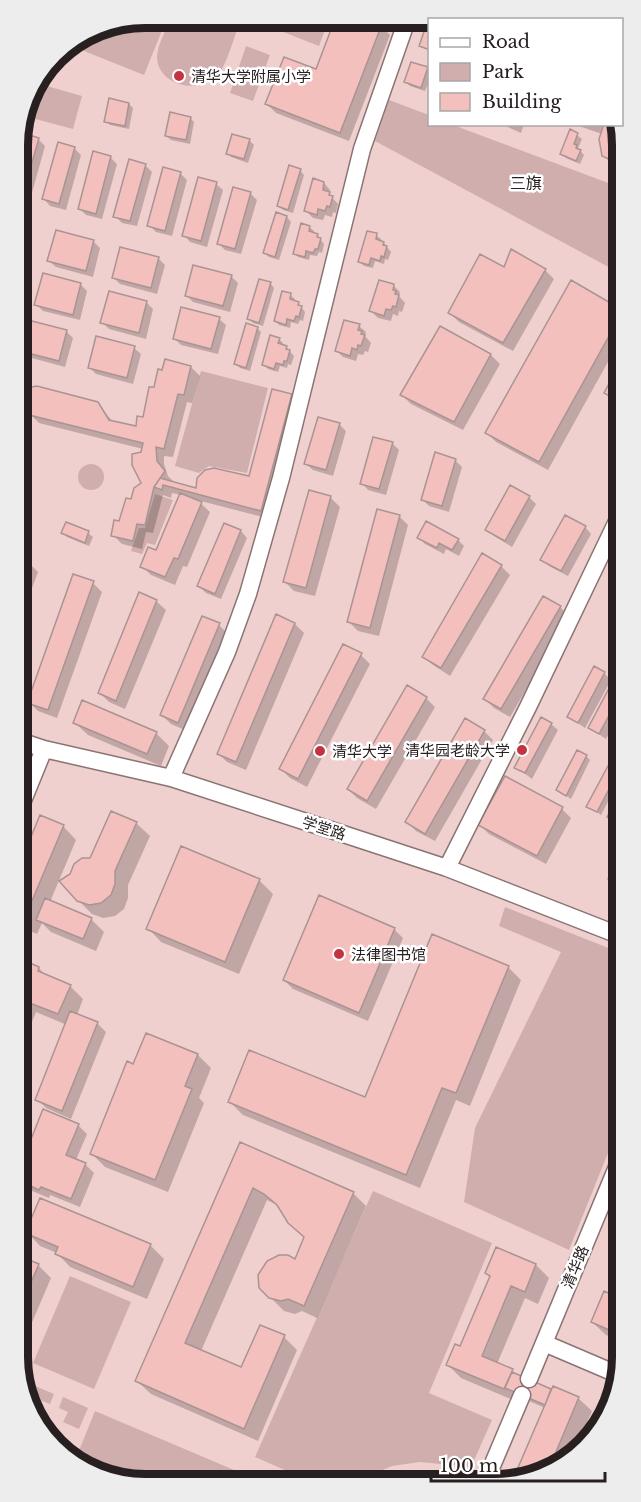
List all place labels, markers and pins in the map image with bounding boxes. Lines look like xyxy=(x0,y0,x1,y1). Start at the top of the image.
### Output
place label: 清华大学附属小学 xyxy=(191,67,311,86)
marker: 清华大学附属小学 xyxy=(172,69,186,83)
place label: 清华园老龄大学 xyxy=(405,741,510,760)
place label: 清华大学 xyxy=(332,742,392,761)
marker: 清华园老龄大学 xyxy=(515,743,529,757)
marker: 清华大学 xyxy=(313,744,327,758)
place label: 法律图书馆 xyxy=(351,945,426,964)
marker: 法律图书馆 xyxy=(332,947,346,961)

